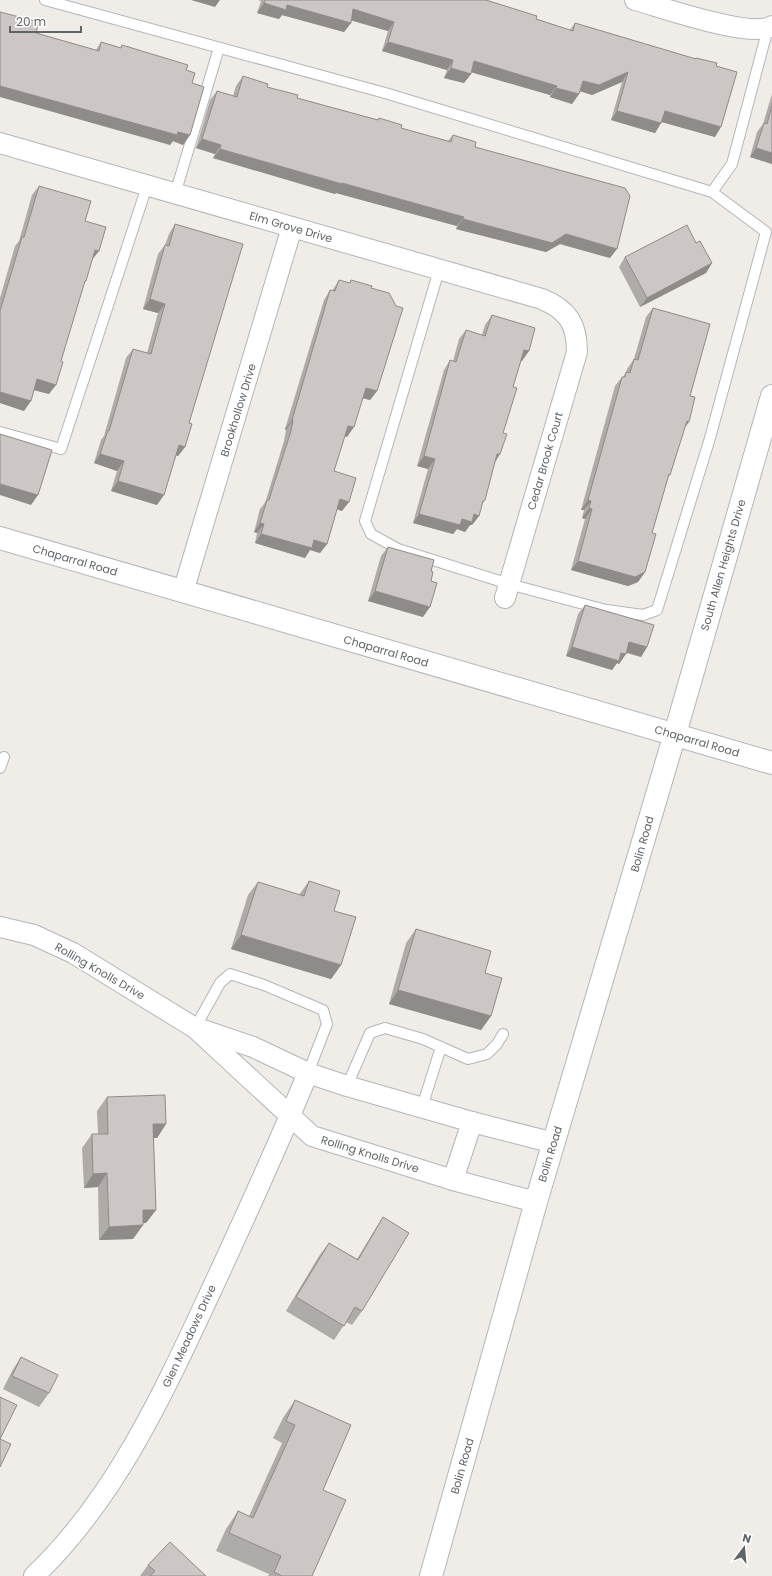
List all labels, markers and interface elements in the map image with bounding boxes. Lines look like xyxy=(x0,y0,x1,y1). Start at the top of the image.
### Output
scale bar xyxy=(10,8,81,34)
text: 20 m xyxy=(16,13,46,30)
street label: Elm Grove Drive xyxy=(248,207,335,247)
street label: Brookhollow Drive xyxy=(216,361,260,459)
street label: Cedar Brook Court xyxy=(523,410,567,512)
street label: South Allen Heights Drive xyxy=(697,497,749,633)
street label: Chaparral Road xyxy=(31,540,119,580)
street label: Chaparral Road xyxy=(342,631,430,671)
street label: Chaparral Road xyxy=(653,721,741,761)
street label: Bolin Road xyxy=(626,814,658,874)
street label: Rolling Knolls Drive xyxy=(52,939,148,1003)
street label: Bolin Road xyxy=(534,1124,566,1184)
street label: Rolling Knolls Drive xyxy=(319,1131,421,1177)
street label: Glen Meadows Drive xyxy=(158,1282,220,1390)
street label: Bolin Road xyxy=(446,1436,478,1496)
north arrow xyxy=(724,1528,764,1568)
text: N xyxy=(741,1530,753,1547)

